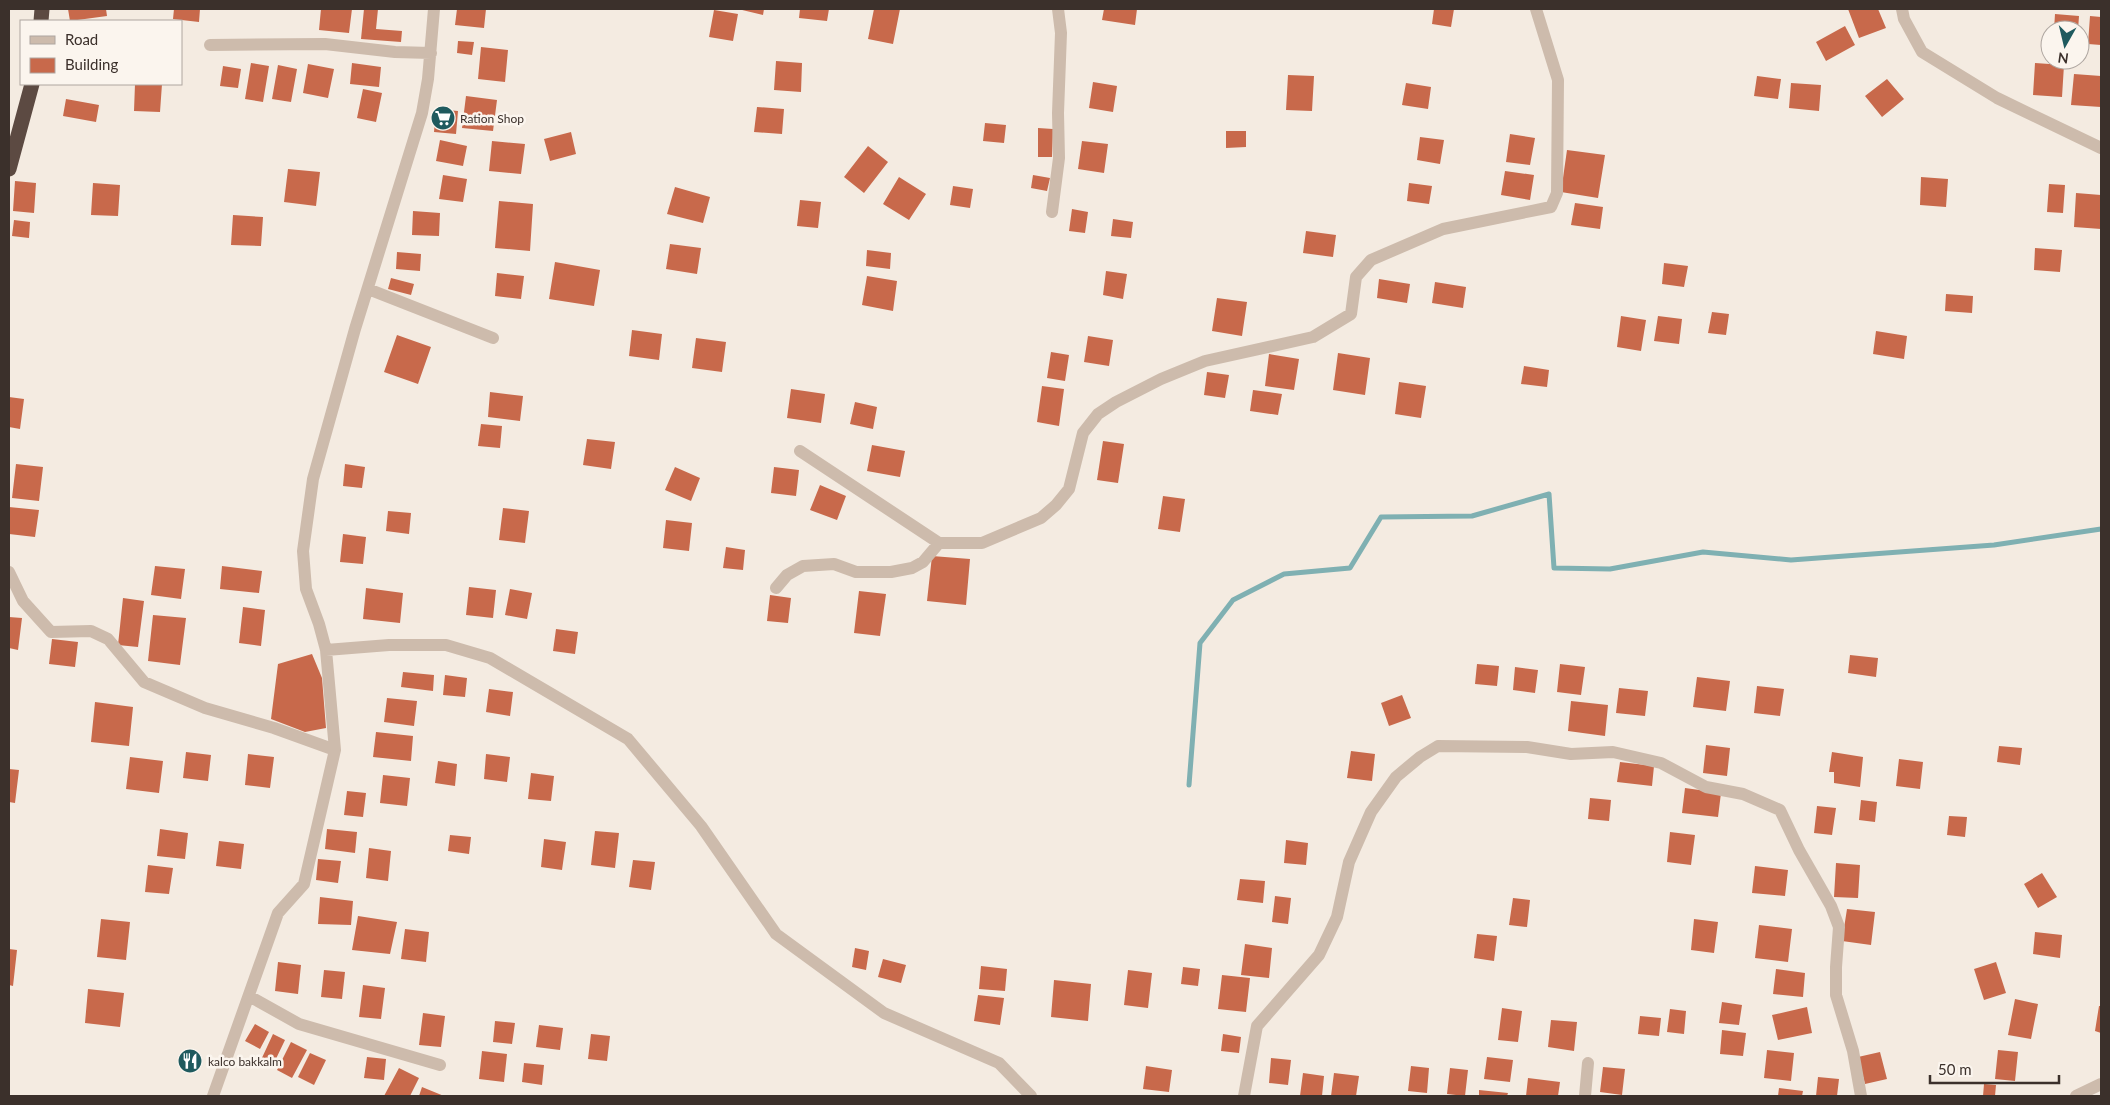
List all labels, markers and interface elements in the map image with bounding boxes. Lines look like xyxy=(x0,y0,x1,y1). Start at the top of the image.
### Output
legend xyxy=(20,20,182,85)
north arrow xyxy=(2040,20,2090,70)
text: Road xyxy=(65,30,98,48)
text: N xyxy=(2057,49,2070,68)
text: Building xyxy=(65,55,118,73)
supermarket icon: Ration Shop xyxy=(430,105,456,131)
place label: Ration Shop xyxy=(460,111,524,126)
restaurant icon: kalco bakkalm xyxy=(177,1048,203,1074)
scale bar xyxy=(1930,1052,2059,1084)
place label: kalco bakkalm xyxy=(208,1054,282,1069)
text: 50 m xyxy=(1938,1060,1972,1078)

